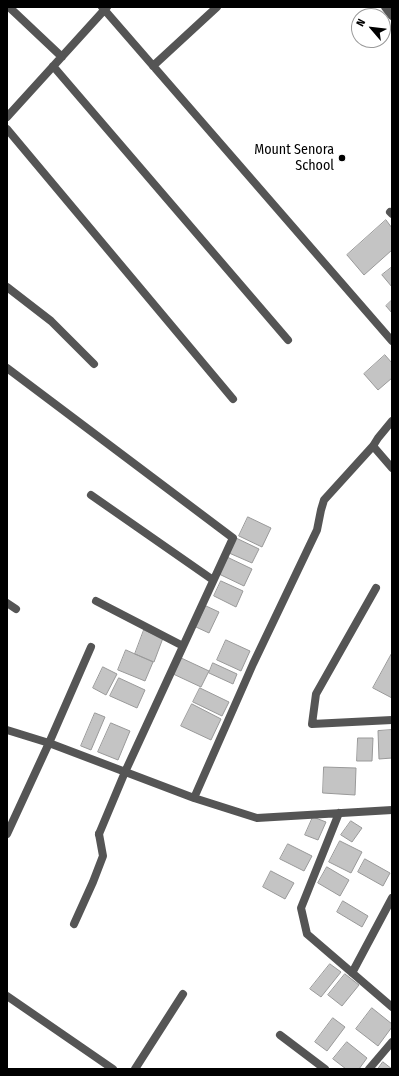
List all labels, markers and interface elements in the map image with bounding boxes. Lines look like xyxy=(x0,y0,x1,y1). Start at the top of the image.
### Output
north arrow xyxy=(351,8,391,48)
text: N xyxy=(354,17,368,29)
place label: Mount Senora School xyxy=(254,142,334,174)
marker: Mount Senora School xyxy=(337,153,347,163)

